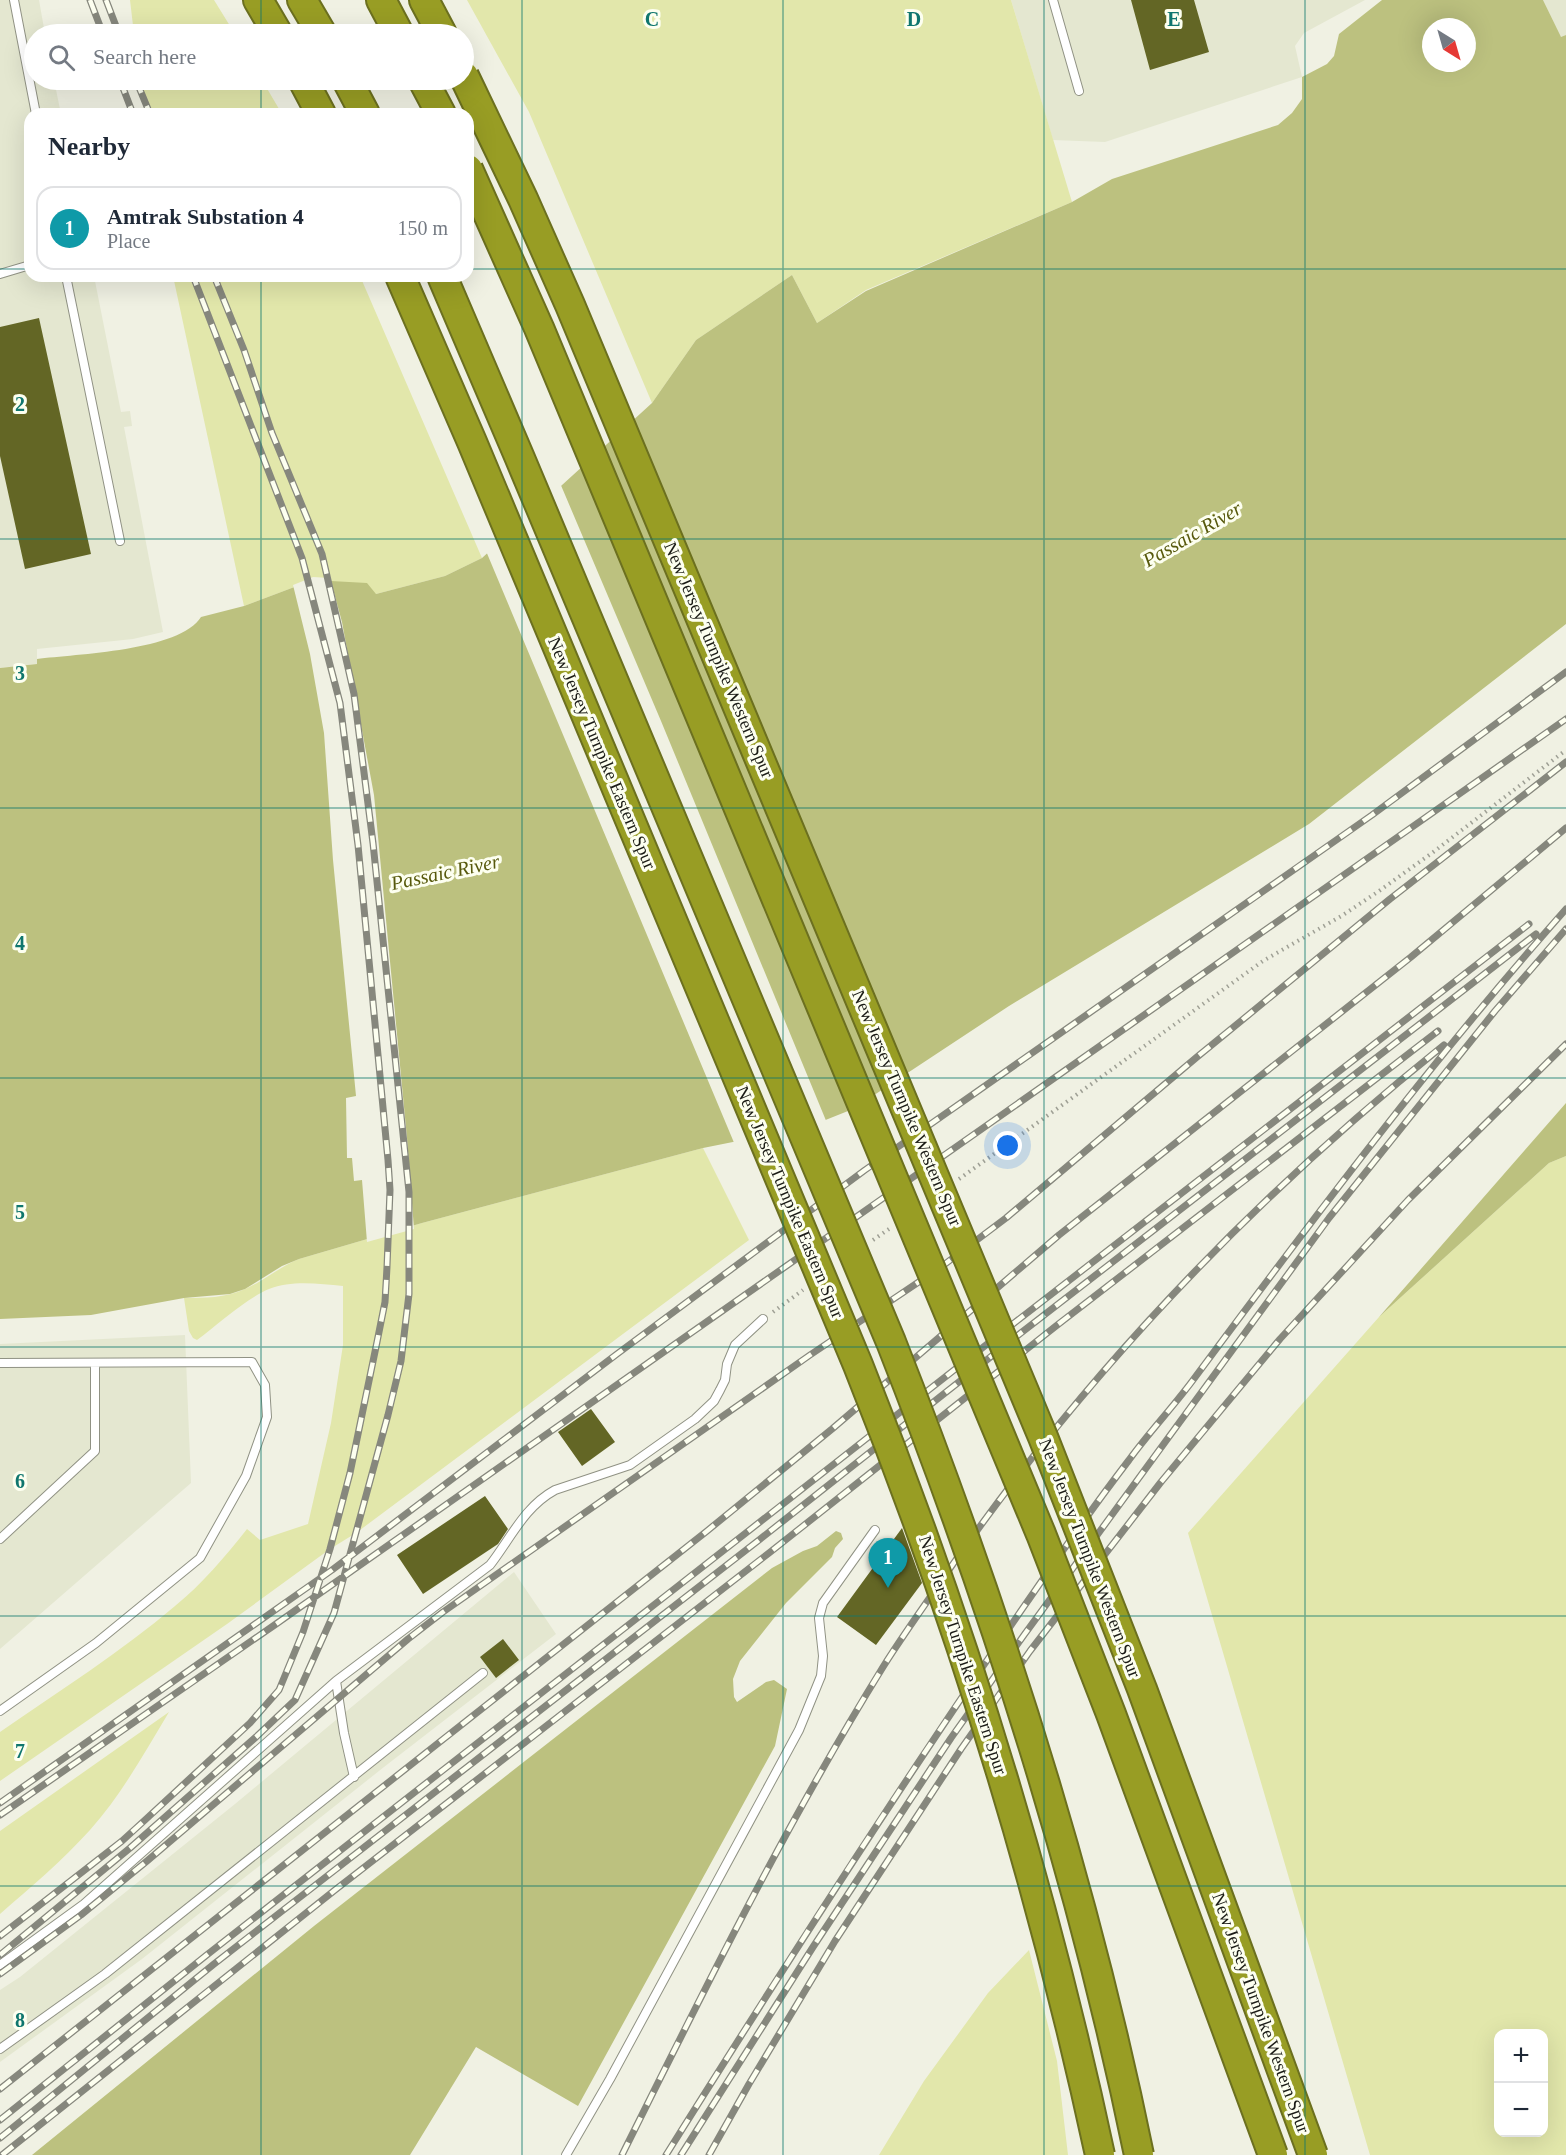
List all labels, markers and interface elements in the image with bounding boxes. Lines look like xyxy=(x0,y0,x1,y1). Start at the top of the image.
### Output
text: C xyxy=(645,8,659,30)
text: D xyxy=(907,8,921,30)
text: E xyxy=(1167,8,1181,30)
north arrow xyxy=(1422,18,1476,72)
search box xyxy=(24,24,474,90)
icon: search xyxy=(45,41,78,74)
text: Search here xyxy=(93,44,196,69)
text: Nearby xyxy=(48,132,130,161)
text: Amtrak Substation 4 xyxy=(107,204,304,229)
text: 1 xyxy=(65,217,75,239)
text: 150 m xyxy=(397,217,448,239)
text: Place xyxy=(107,230,150,252)
text: 2 xyxy=(15,393,25,415)
water label: Passaic River xyxy=(1138,497,1246,572)
street label: New Jersey Turnpike Western Spur xyxy=(660,539,778,781)
street label: New Jersey Turnpike Eastern Spur xyxy=(544,634,660,872)
text: 3 xyxy=(15,662,25,684)
water label: Passaic River xyxy=(388,850,502,894)
text: 4 xyxy=(15,932,25,954)
street label: New Jersey Turnpike Western Spur xyxy=(848,987,966,1229)
street label: New Jersey Turnpike Eastern Spur xyxy=(732,1083,848,1321)
your location xyxy=(993,1131,1022,1160)
text: 5 xyxy=(15,1201,25,1223)
street label: New Jersey Turnpike Western Spur xyxy=(1035,1436,1145,1680)
text: 6 xyxy=(15,1470,25,1492)
street label: New Jersey Turnpike Eastern Spur xyxy=(915,1533,1011,1777)
pin: 1 xyxy=(868,1538,908,1588)
text: 7 xyxy=(15,1740,25,1762)
street label: New Jersey Turnpike Western Spur xyxy=(1208,1890,1314,2136)
text: 8 xyxy=(15,2009,25,2031)
map controls xyxy=(1494,2029,1548,2137)
button: + xyxy=(1494,2029,1548,2083)
button: − xyxy=(1494,2083,1548,2137)

